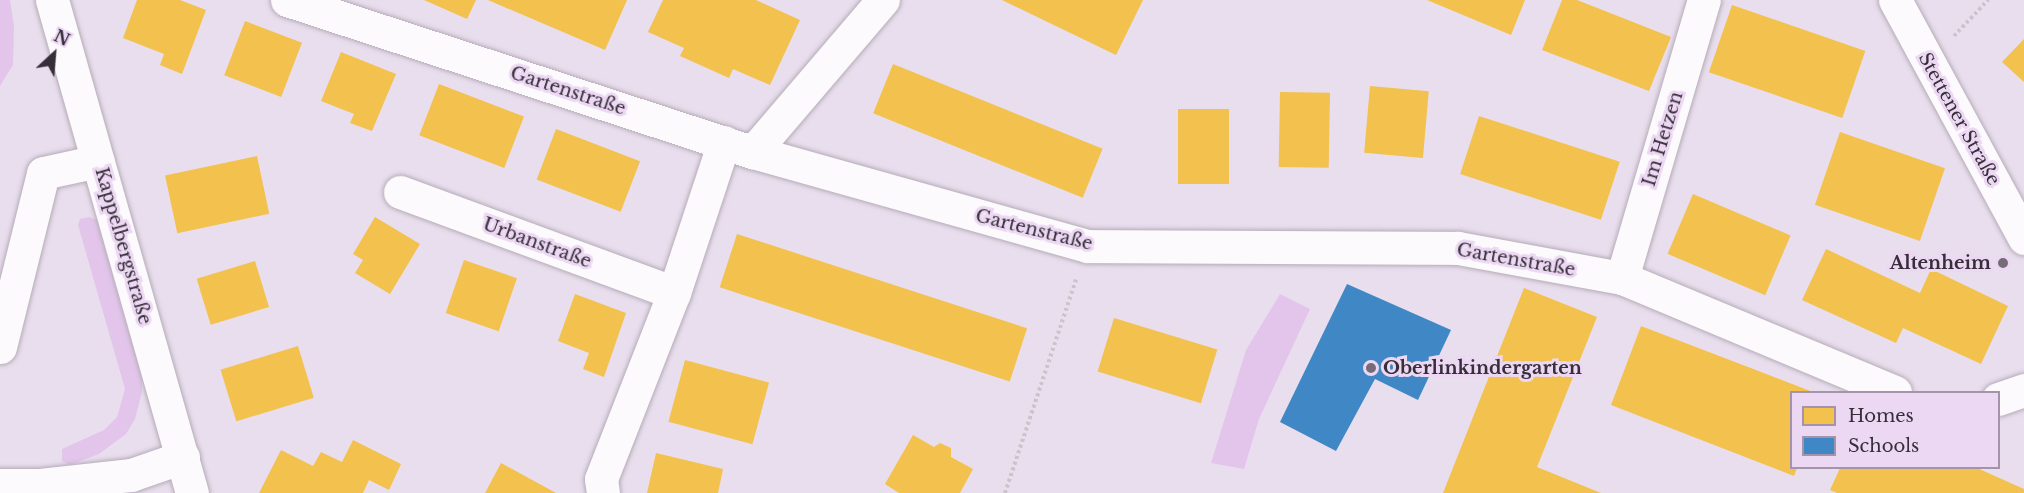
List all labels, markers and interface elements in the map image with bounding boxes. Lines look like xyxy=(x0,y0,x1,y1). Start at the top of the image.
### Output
north arrow xyxy=(24,24,84,84)
text: N xyxy=(51,26,73,50)
street label: Stettener Straße xyxy=(1914,49,2004,189)
street label: Gartenstraße xyxy=(508,62,628,120)
street label: Im Hetzen xyxy=(1638,89,1688,189)
street label: Kappelbergstraße xyxy=(90,165,156,327)
street label: Gartenstraße xyxy=(973,205,1095,255)
street label: Urbanstraße xyxy=(480,213,594,273)
street label: Gartenstraße xyxy=(1455,239,1577,281)
place label: Altenheim xyxy=(1890,252,1991,274)
marker: Altenheim xyxy=(1996,256,2010,270)
place label: Oberlinkindergarten xyxy=(1383,357,1582,379)
marker: Oberlinkindergarten xyxy=(1364,361,1378,375)
legend xyxy=(1790,391,2000,469)
text: Homes xyxy=(1848,405,1914,427)
text: Schools xyxy=(1848,435,1919,457)

